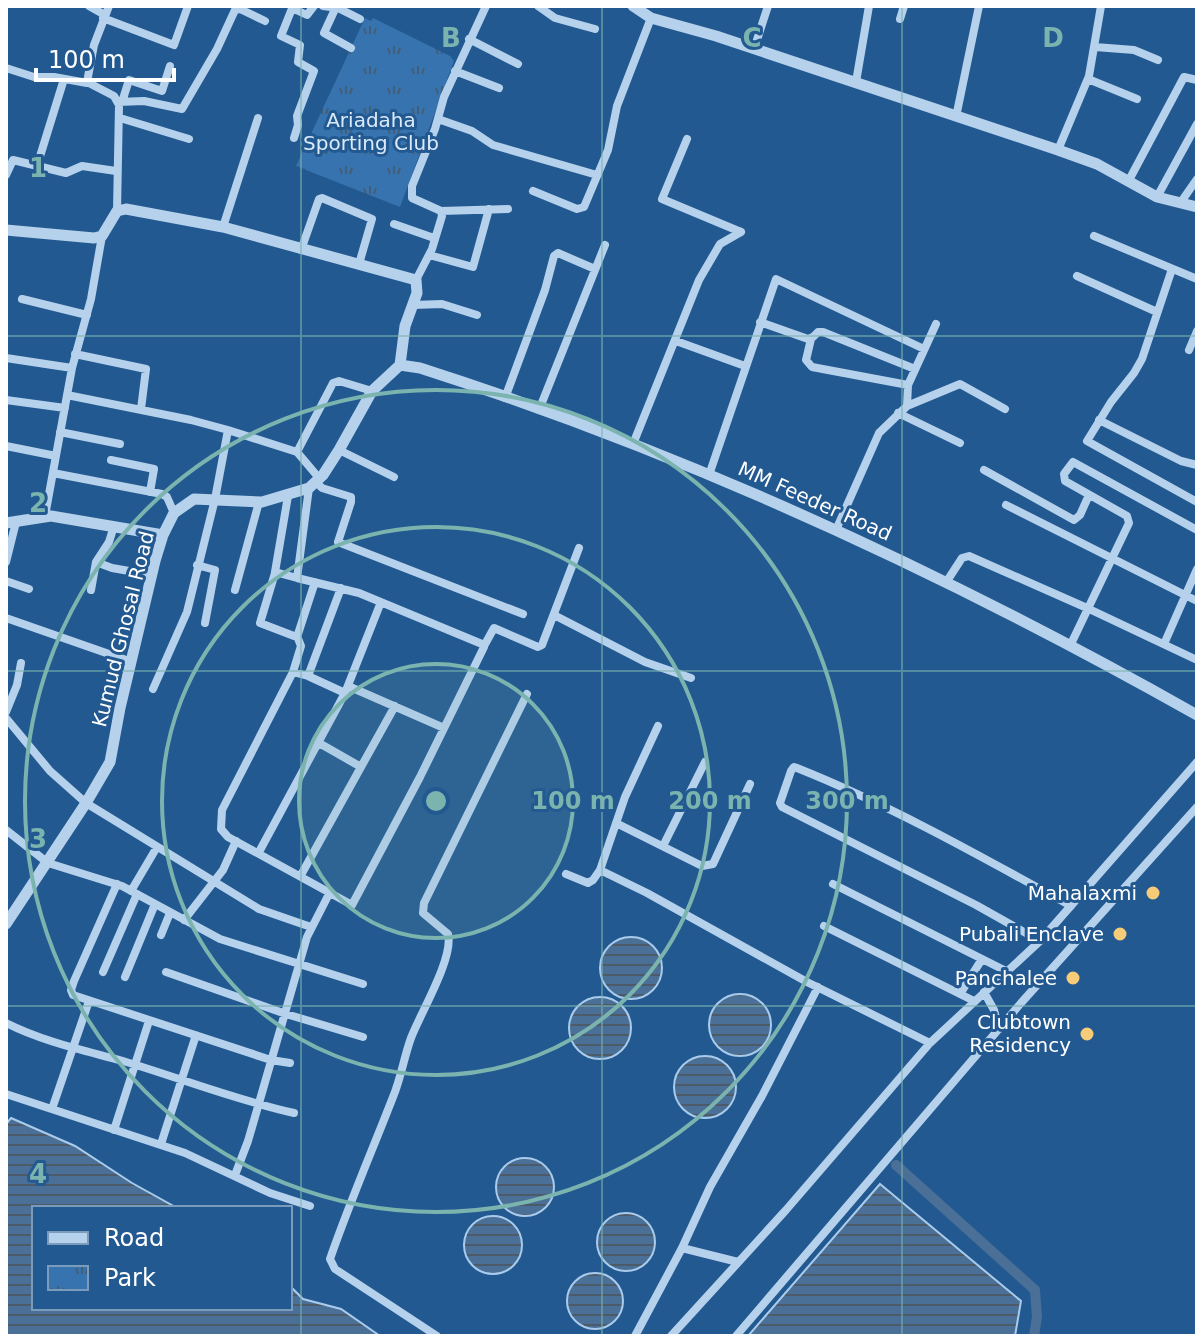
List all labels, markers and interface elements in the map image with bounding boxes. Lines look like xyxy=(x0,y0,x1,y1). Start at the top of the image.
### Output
text: B xyxy=(441,23,461,53)
text: C xyxy=(742,23,762,53)
text: D xyxy=(1042,23,1064,53)
scale bar xyxy=(36,32,174,82)
text: 100 m xyxy=(48,46,125,74)
park label: Ariadaha Sporting Club xyxy=(303,108,439,155)
text: 1 xyxy=(29,153,47,183)
street label: MM Feeder Road xyxy=(734,456,896,546)
text: 2 xyxy=(29,488,47,518)
street label: Kumud Ghosal Road xyxy=(87,528,159,730)
centre of rings xyxy=(422,787,450,815)
text: 100 m xyxy=(531,787,615,815)
text: 200 m xyxy=(668,787,752,815)
text: 300 m xyxy=(805,787,889,815)
text: 3 xyxy=(29,824,47,854)
place label: Mahalaxmi xyxy=(1028,881,1137,905)
marker: Mahalaxmi xyxy=(1144,884,1162,902)
place label: Pubali Enclave xyxy=(959,922,1104,946)
marker: Pubali Enclave xyxy=(1111,925,1129,943)
place label: Panchalee xyxy=(955,966,1057,990)
marker: Panchalee xyxy=(1064,969,1082,987)
place label: Clubtown Residency xyxy=(969,1010,1071,1057)
marker: Clubtown Residency xyxy=(1078,1025,1096,1043)
text: 4 xyxy=(29,1159,47,1189)
legend xyxy=(32,1206,292,1310)
text: Road xyxy=(104,1224,164,1252)
text: Park xyxy=(104,1264,156,1292)

